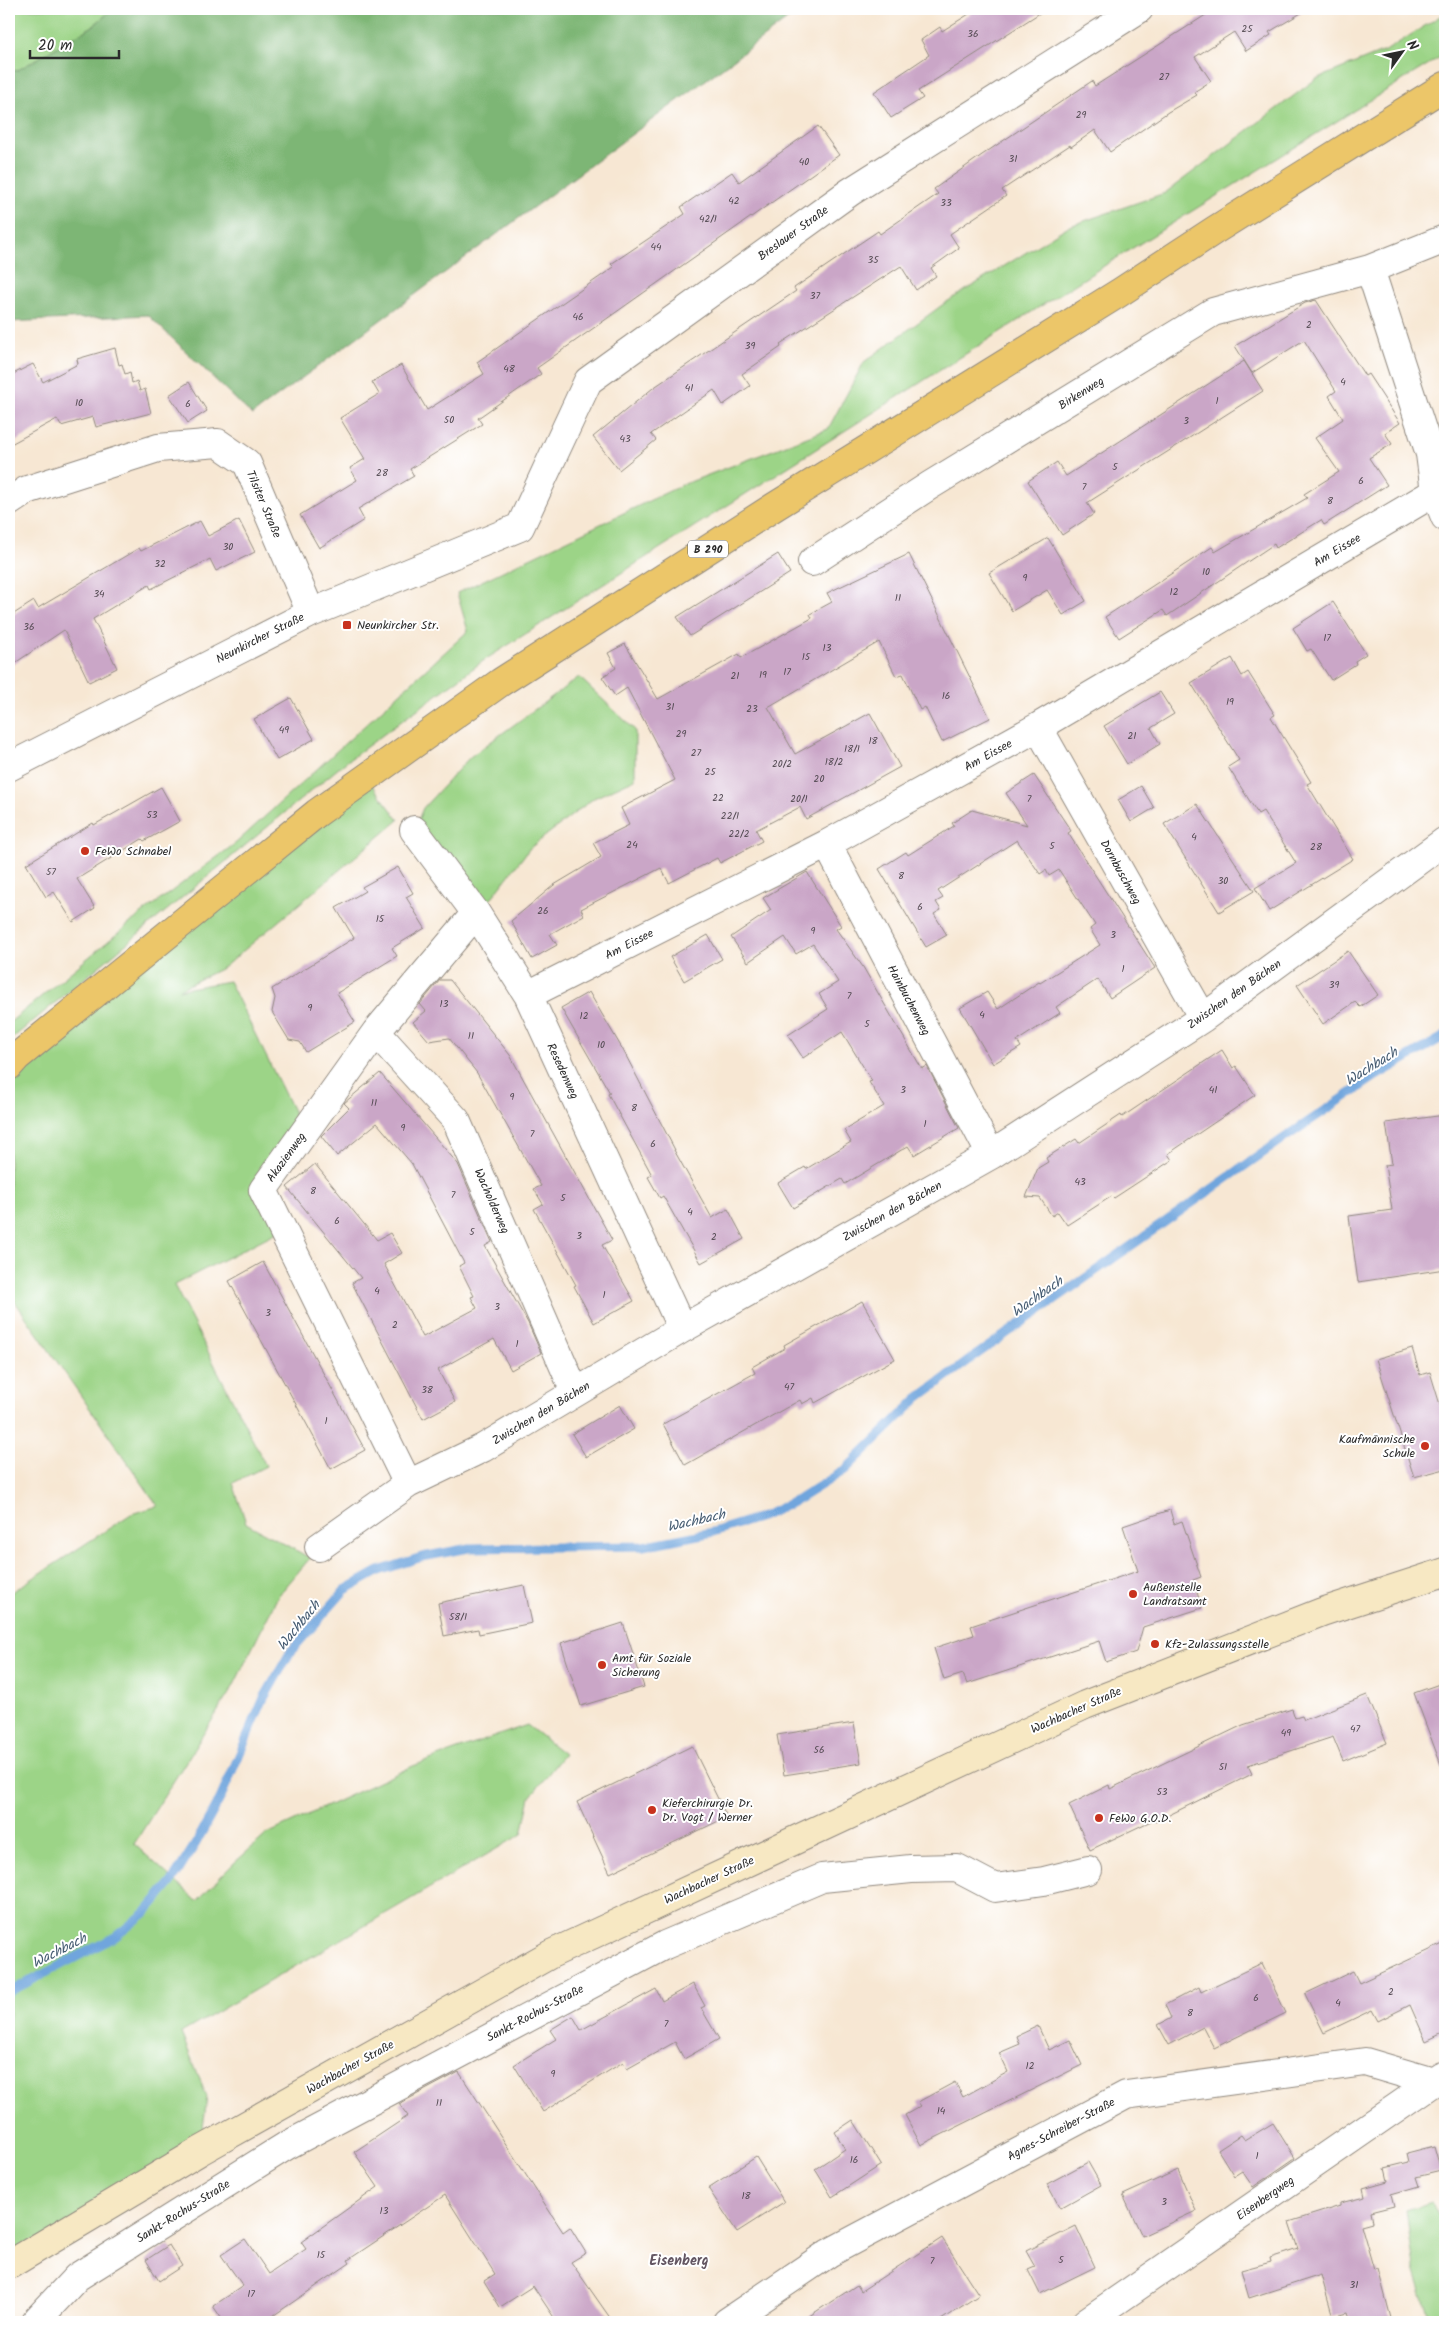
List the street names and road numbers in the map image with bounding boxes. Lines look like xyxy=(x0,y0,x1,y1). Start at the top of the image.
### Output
street label: Breslauer Straße xyxy=(754,201,833,266)
street label: Birkenweg xyxy=(1055,372,1108,415)
street label: Tilsiter Straße xyxy=(241,467,287,542)
street label: Am Eissee xyxy=(1310,528,1365,572)
road number: B 290 xyxy=(688,540,728,558)
street label: Neunkircher Straße xyxy=(213,608,308,669)
street label: Am Eissee xyxy=(961,734,1016,776)
street label: Dornbuschweg xyxy=(1095,836,1146,908)
street label: Am Eissee xyxy=(601,924,657,965)
street label: Zwischen den Bächen xyxy=(1183,955,1285,1034)
street label: Hainbuchenweg xyxy=(882,961,935,1039)
street label: Resedenweg xyxy=(541,1040,584,1103)
street label: Akazienweg xyxy=(262,1128,311,1186)
street label: Wacholderweg xyxy=(469,1166,515,1237)
street label: Zwischen den Bächen xyxy=(839,1176,946,1247)
street label: Zwischen den Bächen xyxy=(489,1377,594,1450)
street label: Wachbacher Straße xyxy=(1028,1682,1125,1739)
street label: Wachbacher Straße xyxy=(661,1851,758,1910)
street label: Sankt-Rochus-Straße xyxy=(483,1979,588,2047)
street label: Wachbacher Straße xyxy=(303,2035,398,2099)
street label: Agnes-Schreiber-Straße xyxy=(1004,2093,1119,2166)
street label: Eisenbergweg xyxy=(1232,2171,1299,2226)
street label: Sankt-Rochus-Straße xyxy=(133,2174,235,2248)

